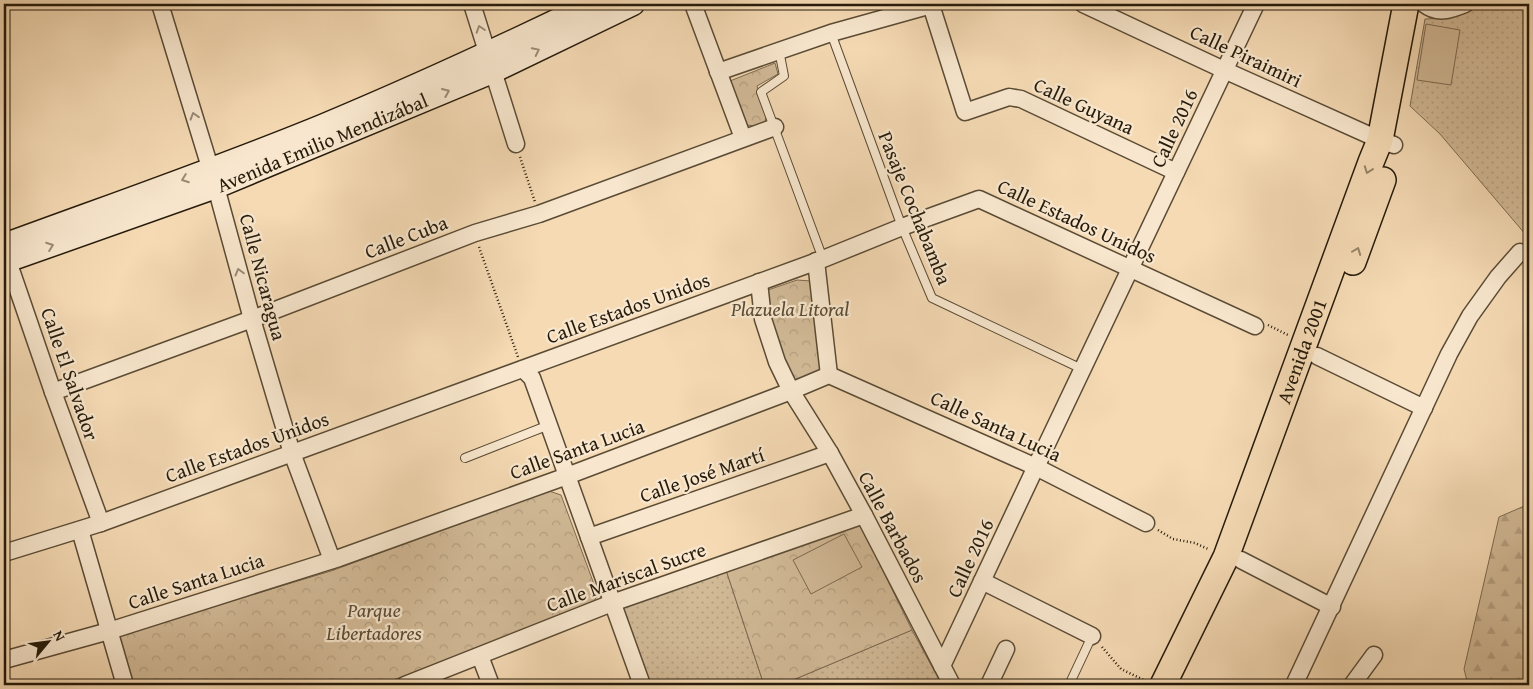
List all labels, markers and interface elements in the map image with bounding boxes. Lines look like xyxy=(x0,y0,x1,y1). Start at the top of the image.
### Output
street label: Calle Piraimiri xyxy=(1185,17,1307,94)
one-way arrow xyxy=(476,25,486,33)
one-way arrow xyxy=(531,47,540,57)
street label: Calle Guyana xyxy=(1029,70,1140,142)
street label: Calle 2016 xyxy=(1143,84,1204,172)
street label: Avenida Emilio Mendizábal xyxy=(212,85,432,199)
one-way arrow xyxy=(441,87,449,97)
one-way arrow xyxy=(190,112,200,121)
street label: Pasaje Cochabamba xyxy=(871,127,960,289)
one-way arrow xyxy=(1364,165,1374,174)
street label: Calle Estados Unidos xyxy=(993,171,1161,270)
one-way arrow xyxy=(181,174,190,184)
street label: Calle Cuba xyxy=(360,207,452,266)
street label: Calle Nicaragua xyxy=(233,210,294,344)
one-way arrow xyxy=(45,242,53,252)
one-way arrow xyxy=(1350,247,1361,256)
street label: Calle Estados Unidos xyxy=(542,264,714,351)
one-way arrow xyxy=(234,268,245,277)
park label: Plazuela Litoral xyxy=(730,294,849,323)
street label: Avenida 2001 xyxy=(1269,294,1334,408)
street label: Calle El Salvador xyxy=(34,304,107,444)
street label: Calle Santa Lucia xyxy=(926,383,1067,469)
street label: Calle Estados Unidos xyxy=(161,403,333,490)
street label: Calle Santa Lucia xyxy=(506,411,649,486)
street label: Calle José Martí xyxy=(635,439,769,509)
street label: Calle Barbados xyxy=(852,466,935,588)
street label: Calle 2016 xyxy=(939,514,1000,602)
street label: Calle Mariscal Sucre xyxy=(542,534,710,619)
street label: Calle Santa Lucia xyxy=(124,545,268,616)
park label: Parque Libertadores xyxy=(325,595,422,647)
north arrow xyxy=(22,616,72,666)
text: N xyxy=(48,627,71,645)

